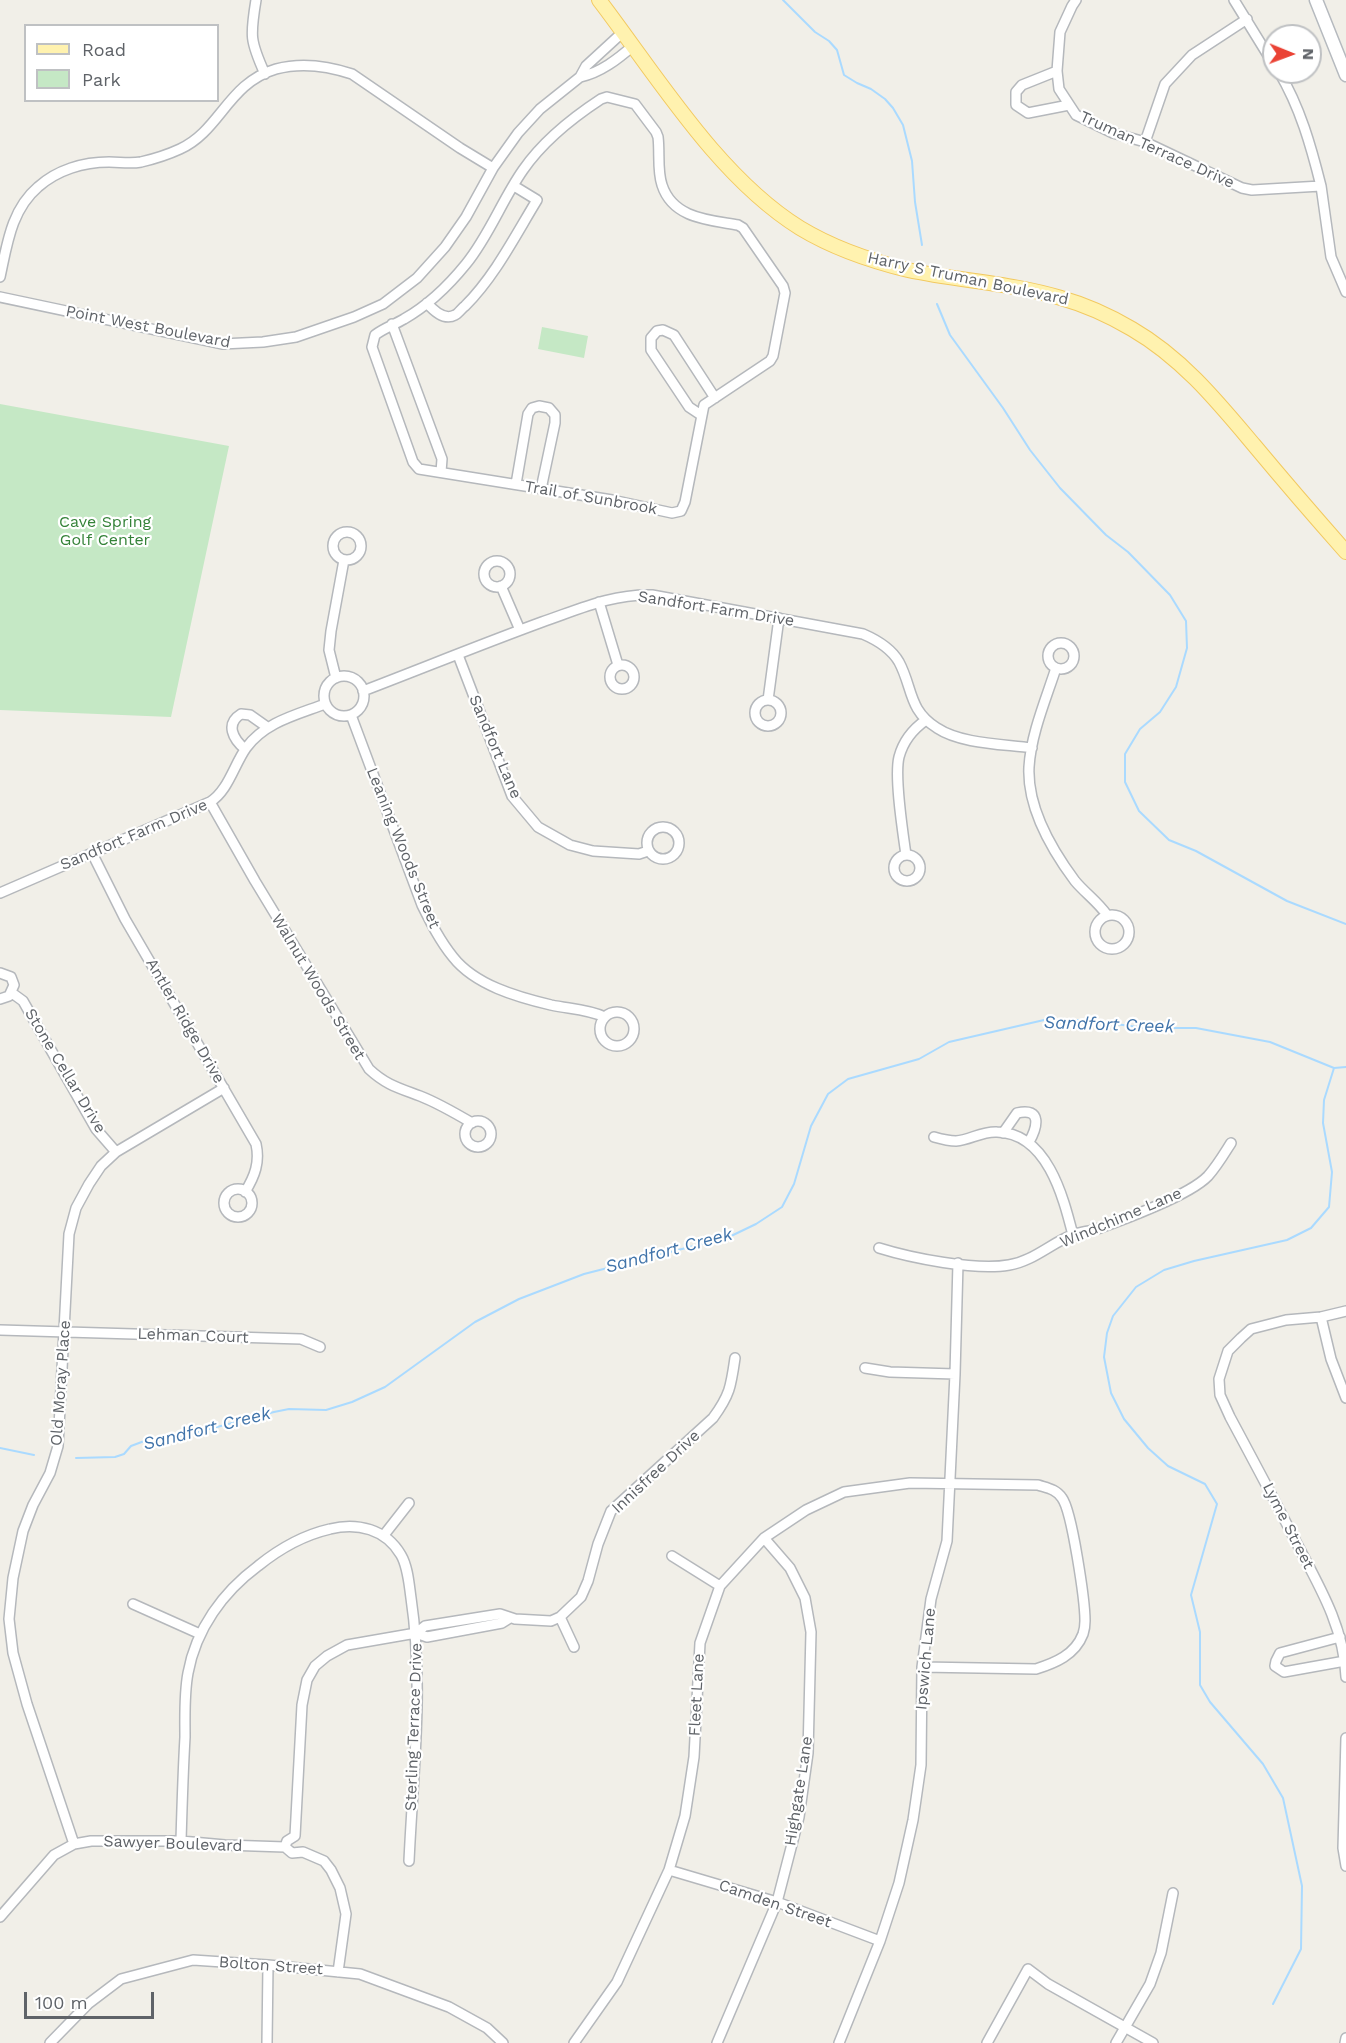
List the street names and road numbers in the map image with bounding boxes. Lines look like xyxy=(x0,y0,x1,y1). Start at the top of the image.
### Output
street label: Truman Terrace Drive xyxy=(1077,107,1237,193)
street label: Harry S Truman Boulevard xyxy=(866,248,1070,310)
street label: Point West Boulevard xyxy=(64,302,232,352)
street label: Trail of Sunbrook xyxy=(523,477,659,519)
street label: Sandfort Farm Drive xyxy=(636,587,796,631)
street label: Sandfort Lane xyxy=(465,692,525,802)
street label: Leaning Woods Street xyxy=(362,765,444,931)
street label: Sandfort Farm Drive xyxy=(58,795,210,875)
street label: Walnut Woods Street xyxy=(267,911,369,1063)
street label: Antler Ridge Drive xyxy=(141,955,229,1087)
street label: Stone Cellar Drive xyxy=(20,1005,110,1137)
street label: Windchime Lane xyxy=(1057,1184,1185,1252)
street label: Old Moray Place xyxy=(47,1319,75,1447)
street label: Lehman Court xyxy=(137,1324,249,1348)
street label: Innisfree Drive xyxy=(608,1426,704,1518)
street label: Lyme Street xyxy=(1258,1480,1318,1572)
street label: Ipswich Lane xyxy=(912,1607,940,1711)
street label: Sterling Terrace Drive xyxy=(401,1643,427,1811)
street label: Fleet Lane xyxy=(685,1653,709,1737)
street label: Highgate Lane xyxy=(781,1735,817,1847)
street label: Sawyer Boulevard xyxy=(103,1832,243,1856)
street label: Camden Street xyxy=(716,1876,834,1932)
street label: Bolton Street xyxy=(218,1953,324,1979)

